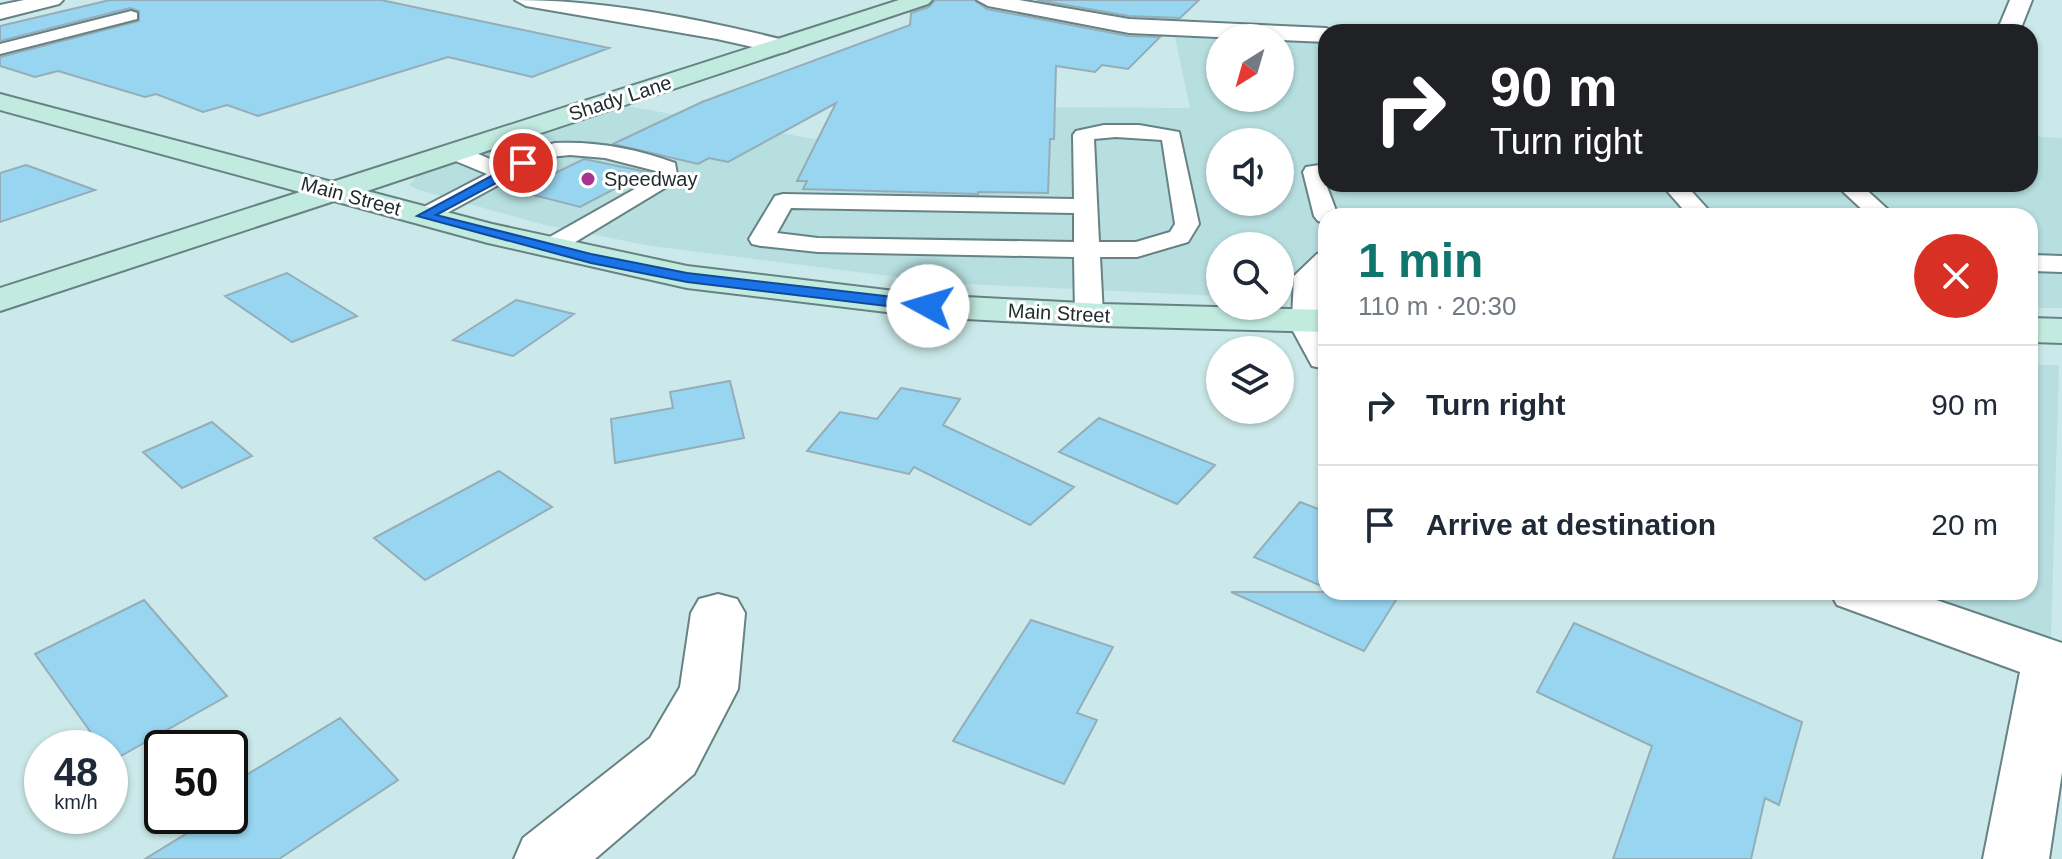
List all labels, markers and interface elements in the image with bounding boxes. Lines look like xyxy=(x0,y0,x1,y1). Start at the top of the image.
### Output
north arrow xyxy=(1206,24,1294,112)
map controls xyxy=(1206,24,1294,424)
text: 90 m xyxy=(1490,55,1618,118)
icon: right xyxy=(1358,56,1462,160)
street label: Shady Lane xyxy=(566,71,674,125)
text: Turn right xyxy=(1490,121,1643,162)
button: sound xyxy=(1206,128,1294,216)
pin xyxy=(489,129,557,197)
icon: arrive xyxy=(501,141,545,185)
place label: Speedway xyxy=(604,168,697,190)
marker: Speedway xyxy=(579,170,597,188)
street label: Main Street xyxy=(299,172,404,220)
button: search xyxy=(1206,232,1294,320)
text: 1 min xyxy=(1358,234,1483,287)
button: close xyxy=(1914,234,1998,318)
position arrow xyxy=(886,264,970,348)
text: 110 m · 20:30 xyxy=(1358,291,1517,321)
street label: Main Street xyxy=(1007,299,1111,327)
button: layers xyxy=(1206,336,1294,424)
icon: right xyxy=(1358,383,1402,427)
text: Turn right xyxy=(1426,388,1565,421)
text: 90 m xyxy=(1931,388,1998,421)
icon: arrive xyxy=(1358,503,1402,547)
text: Arrive at destination xyxy=(1426,508,1716,541)
text: 20 m xyxy=(1931,508,1998,541)
speed limit sign: 50 xyxy=(144,730,248,834)
text: 48 xyxy=(54,750,98,794)
text: km/h xyxy=(54,791,98,813)

